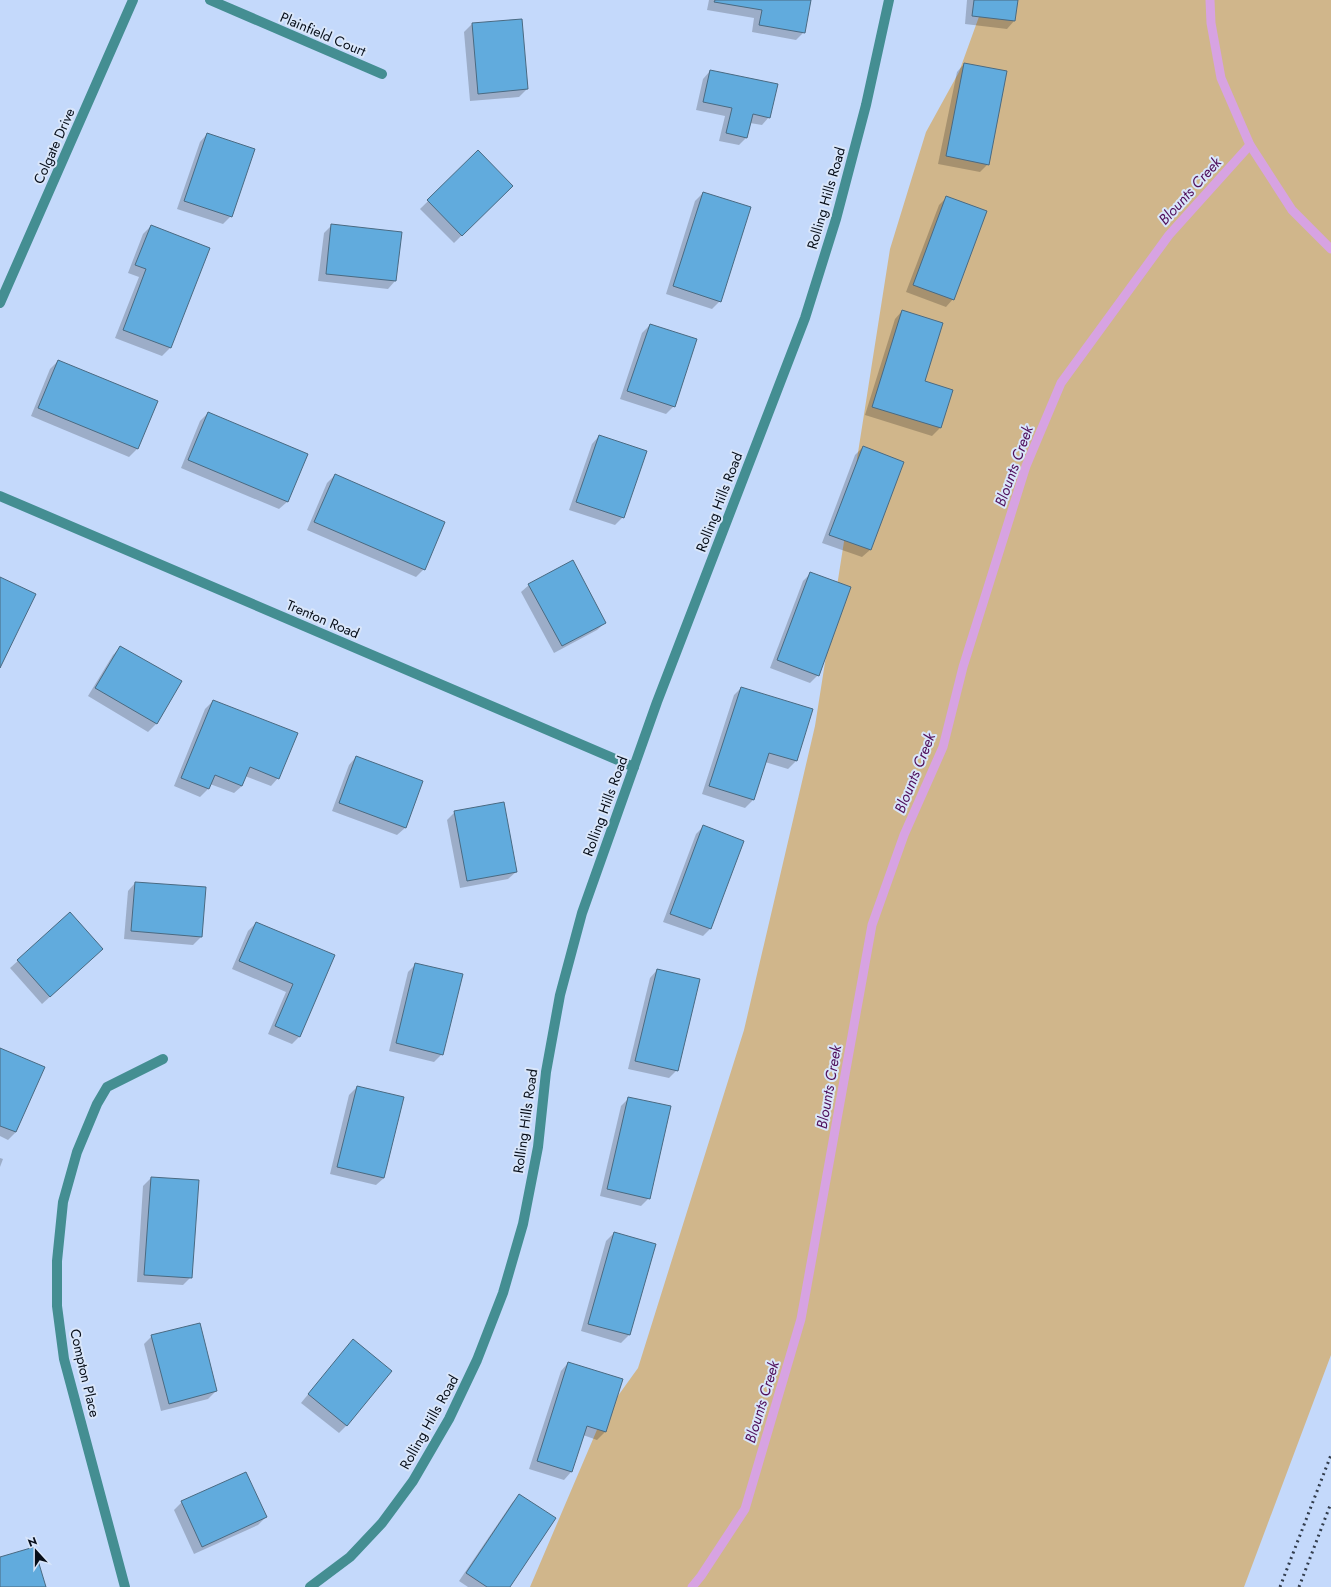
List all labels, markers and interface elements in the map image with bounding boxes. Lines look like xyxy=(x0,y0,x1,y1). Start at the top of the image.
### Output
street label: Plainfield Court xyxy=(277,7,370,61)
street label: Colgate Drive xyxy=(28,105,80,187)
street label: Rolling Hills Road xyxy=(802,145,850,251)
water label: Blounts Creek xyxy=(1153,152,1227,230)
water label: Blounts Creek xyxy=(989,422,1039,510)
street label: Rolling Hills Road xyxy=(691,449,747,555)
street label: Trenton Road xyxy=(284,595,362,643)
water label: Blounts Creek xyxy=(889,729,941,816)
street label: Rolling Hills Road xyxy=(578,753,632,859)
water label: Blounts Creek xyxy=(811,1043,847,1131)
street label: Rolling Hills Road xyxy=(508,1068,542,1174)
street label: Compton Place xyxy=(65,1327,105,1419)
water label: Blounts Creek xyxy=(739,1358,785,1446)
street label: Rolling Hills Road xyxy=(395,1371,463,1473)
north arrow xyxy=(16,1531,56,1571)
text: N xyxy=(25,1533,39,1551)

